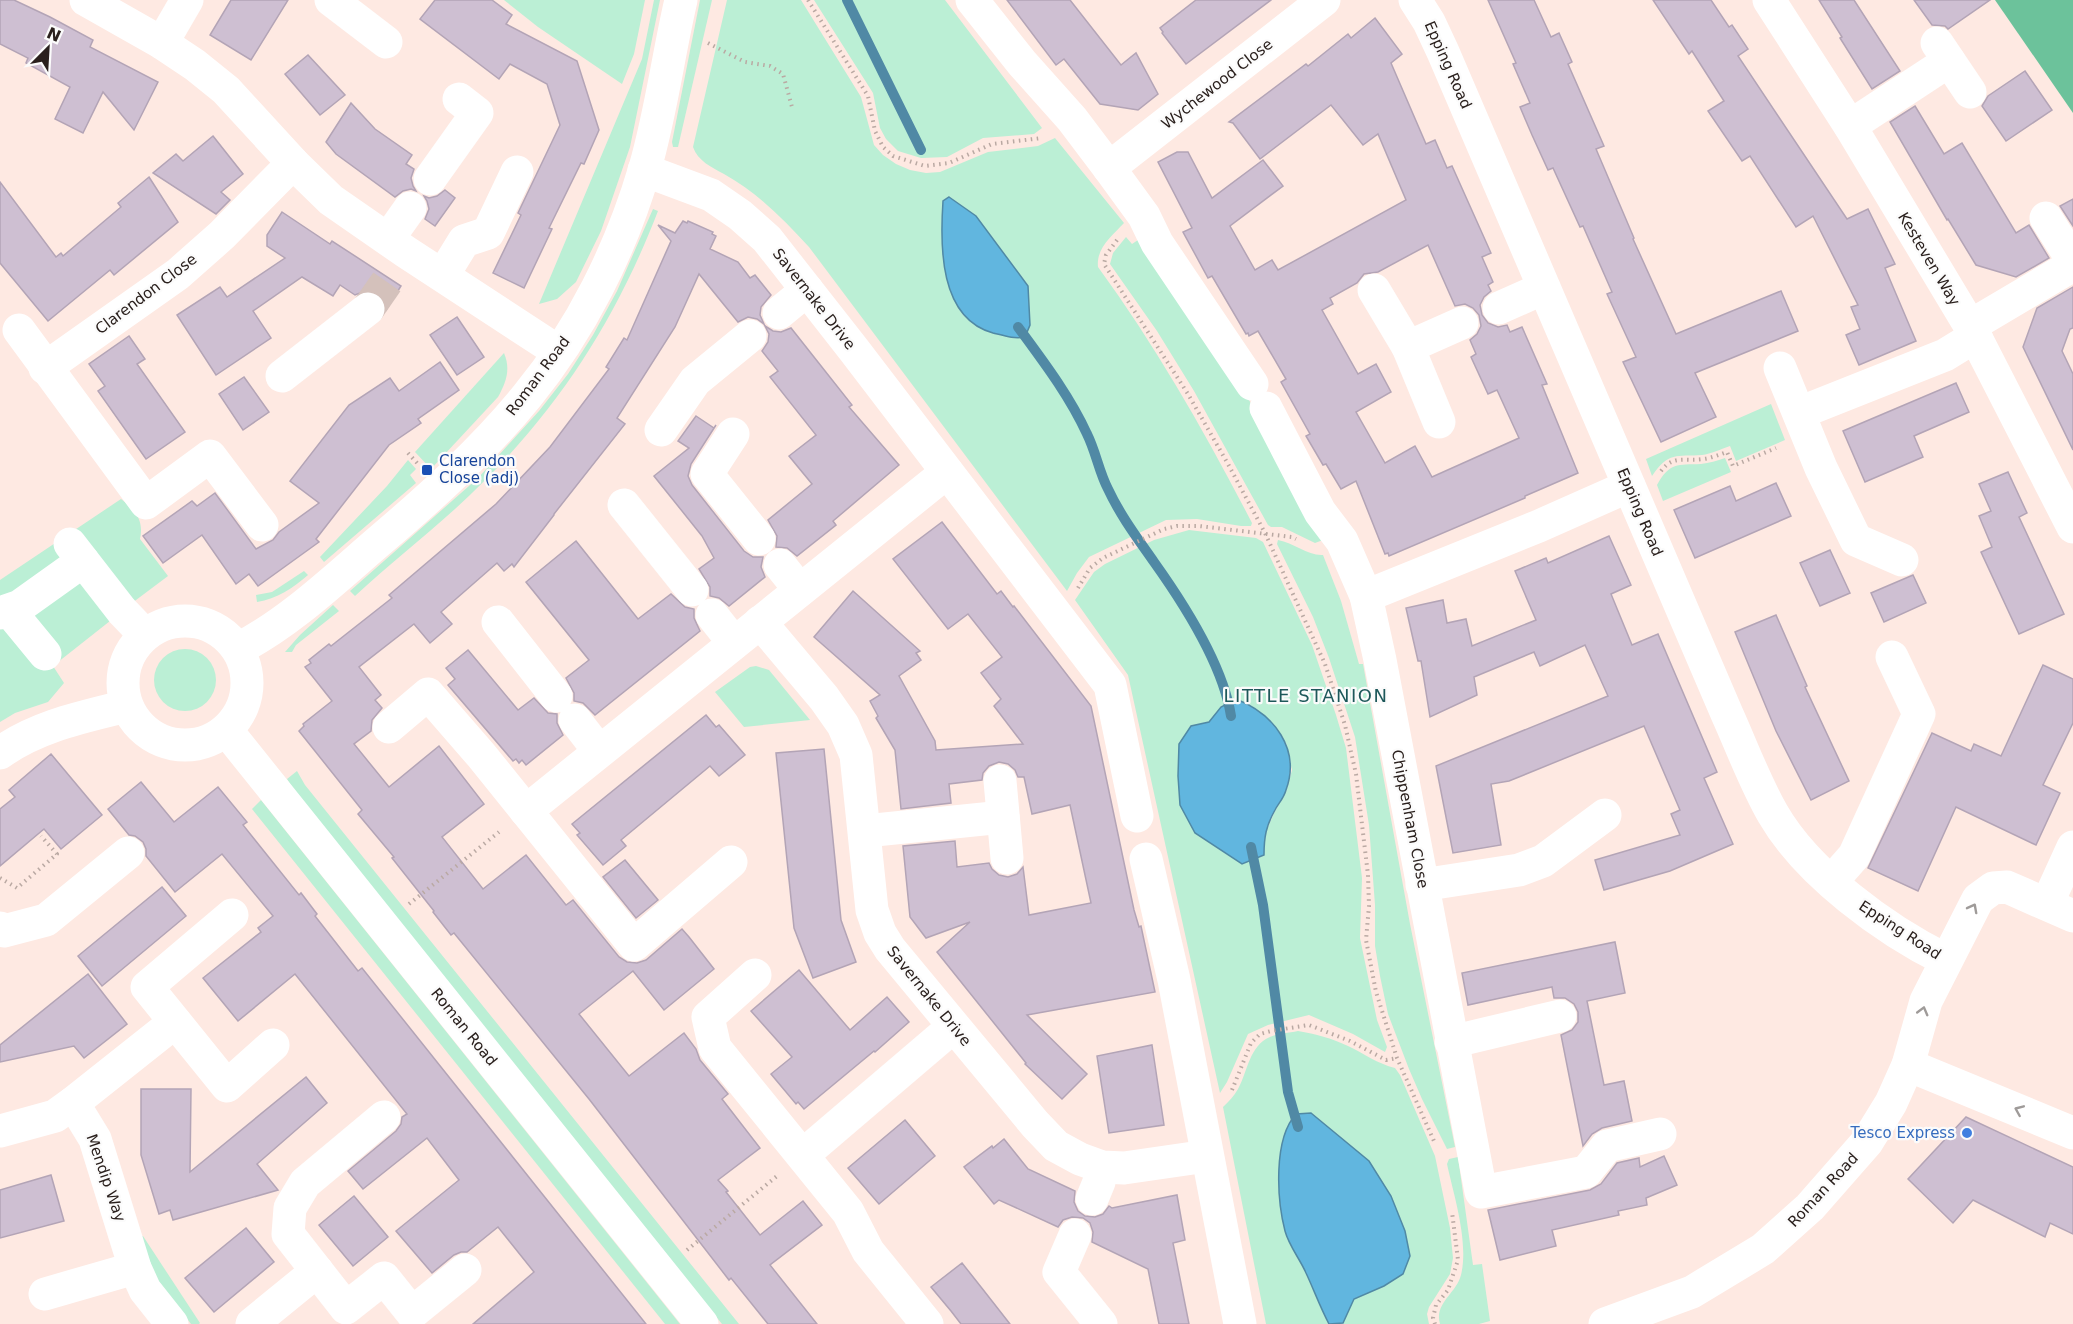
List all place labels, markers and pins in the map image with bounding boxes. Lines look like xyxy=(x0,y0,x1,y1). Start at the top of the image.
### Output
place label: Clarendon Close (adj) xyxy=(439,452,519,487)
marker: Clarendon Close (adj) xyxy=(420,463,434,477)
place label: Tesco Express xyxy=(1850,1124,1955,1142)
marker: Tesco Express xyxy=(1960,1126,1974,1140)

